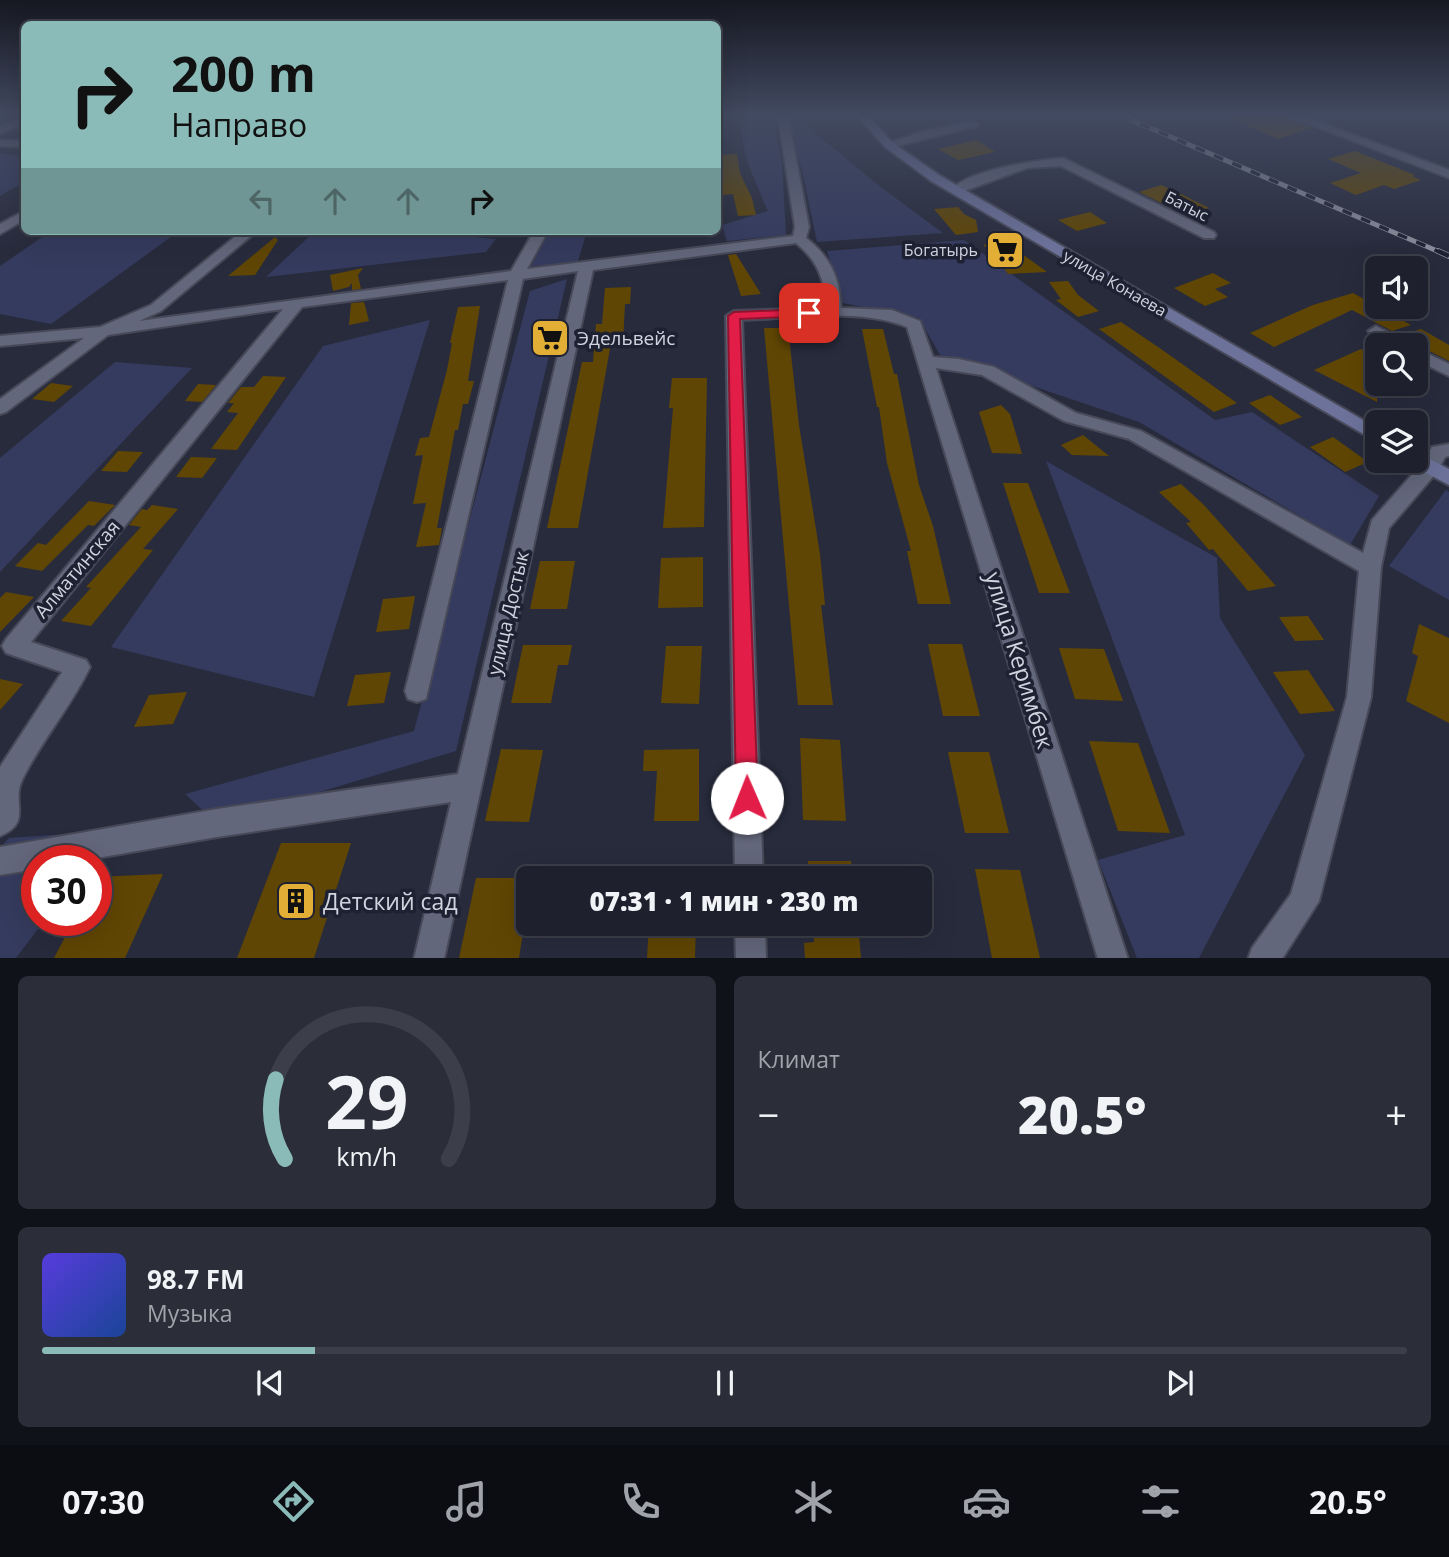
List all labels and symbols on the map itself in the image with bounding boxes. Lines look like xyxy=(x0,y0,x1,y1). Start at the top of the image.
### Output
street label: Батыс xyxy=(1161,186,1213,226)
supermarket icon: Богатырь xyxy=(984,229,1026,271)
place label: Богатырь xyxy=(904,239,978,261)
street label: улица Конаева xyxy=(1059,245,1171,321)
pin xyxy=(779,283,839,343)
supermarket icon: Эдельвейс xyxy=(529,317,571,359)
place label: Эдельвейс xyxy=(577,325,675,351)
street label: Алматинская xyxy=(28,515,126,623)
street label: улица Достык xyxy=(481,548,535,678)
street label: улица Керимбек xyxy=(978,568,1062,752)
position arrow xyxy=(710,761,784,835)
speed limit sign: 30 xyxy=(21,845,112,936)
building icon: Детский сад xyxy=(275,880,317,922)
place label: Детский сад xyxy=(323,885,458,917)

